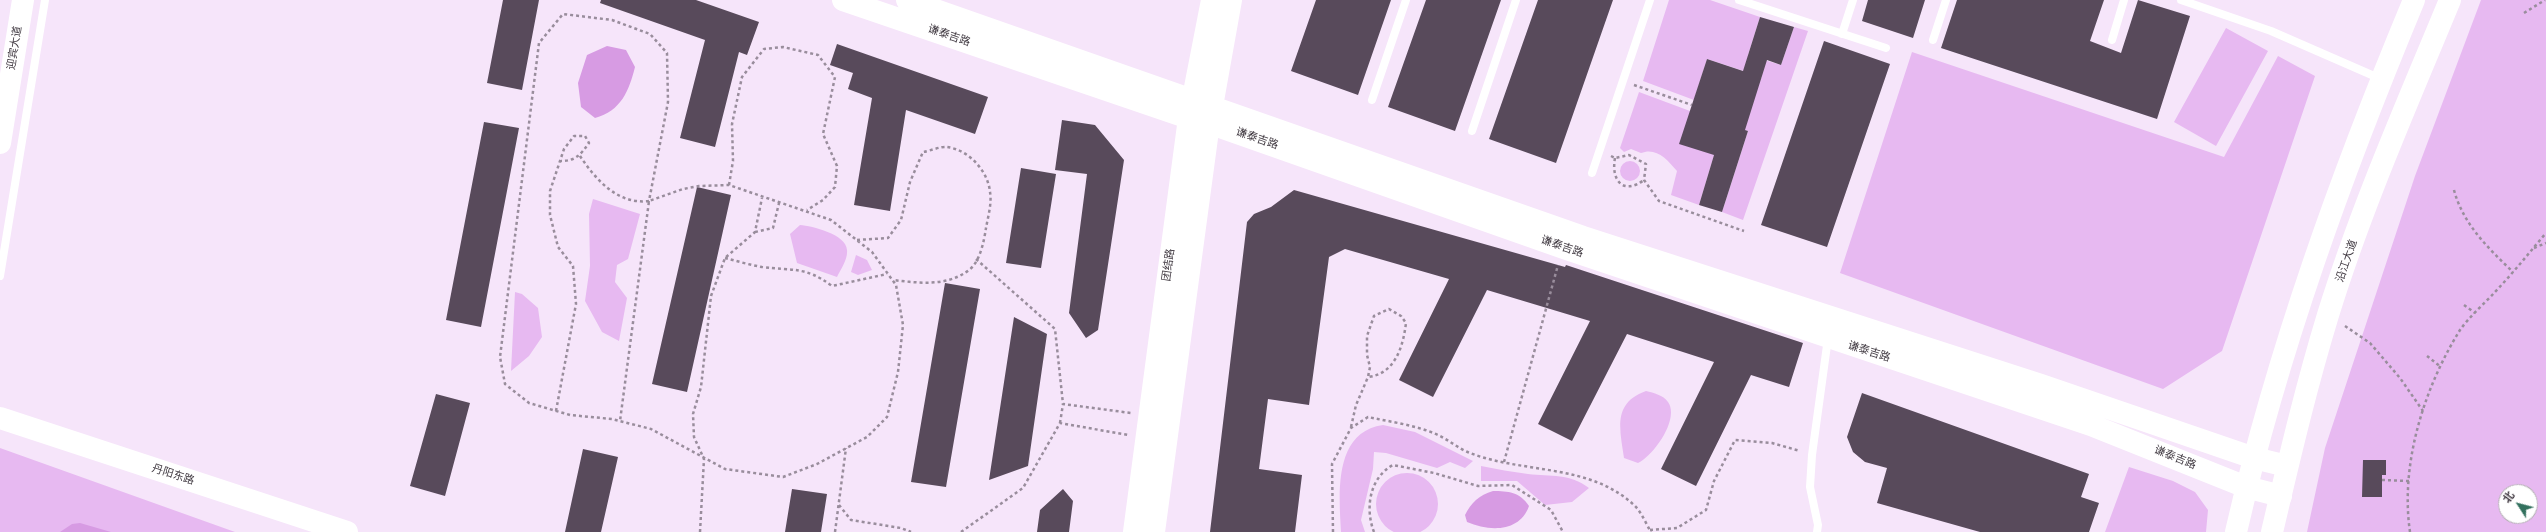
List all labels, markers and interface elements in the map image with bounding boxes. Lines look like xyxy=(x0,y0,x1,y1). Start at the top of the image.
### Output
street label: 谦泰吉路 xyxy=(926,23,972,49)
street label: 迎宾大道 xyxy=(5,25,25,71)
street label: 谦泰吉路 xyxy=(1234,126,1280,152)
street label: 谦泰吉路 xyxy=(1539,234,1585,260)
street label: 沿江大道 xyxy=(2334,238,2360,284)
street label: 团结路 xyxy=(1160,248,1178,282)
street label: 谦泰吉路 xyxy=(1846,339,1892,365)
street label: 谦泰吉路 xyxy=(2152,444,2198,472)
street label: 丹阳东路 xyxy=(150,462,196,488)
north arrow xyxy=(2498,484,2538,524)
text: 北 xyxy=(2499,488,2518,506)

